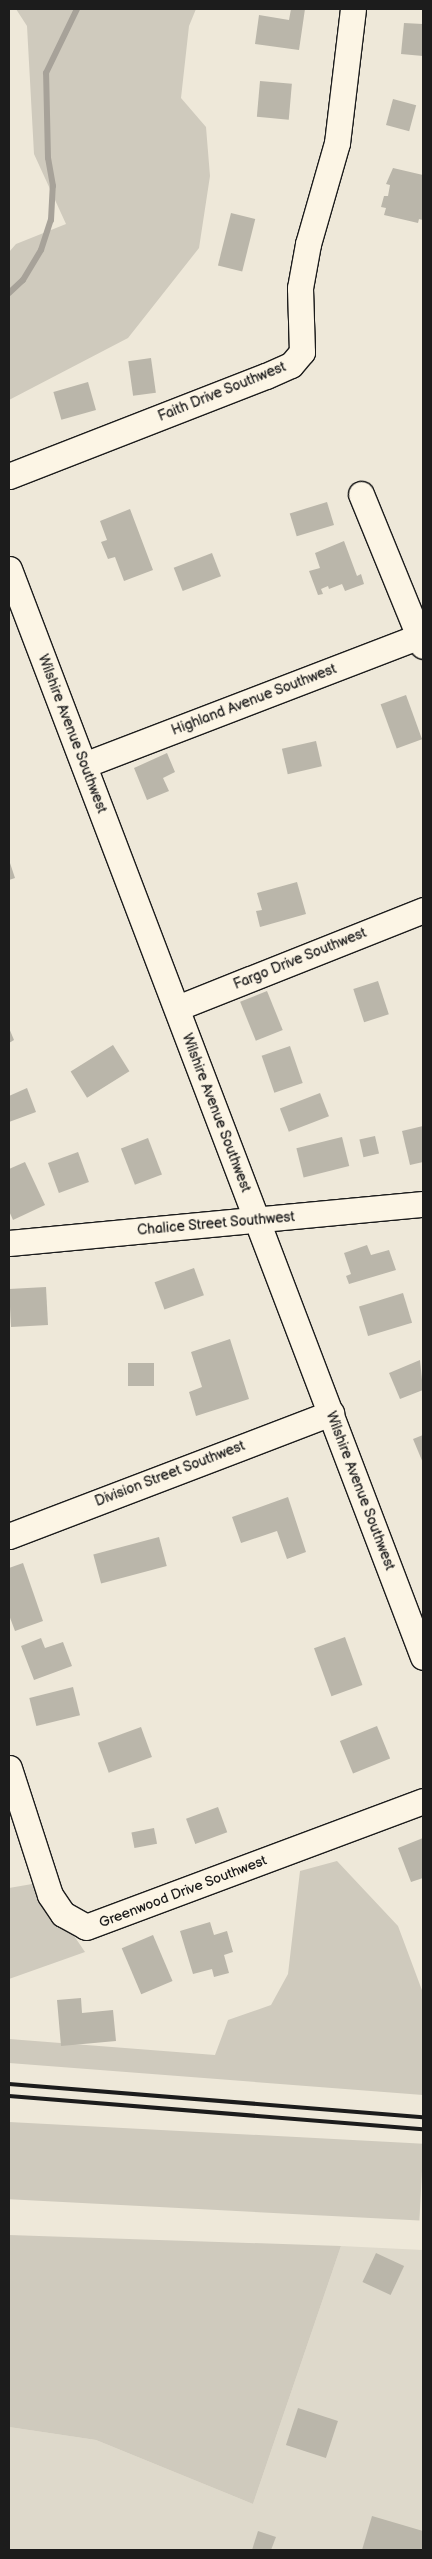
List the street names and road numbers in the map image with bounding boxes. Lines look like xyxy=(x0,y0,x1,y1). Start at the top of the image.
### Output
street label: Faith Drive Southwest xyxy=(156,359,288,425)
street label: Wilshire Avenue Southwest xyxy=(34,652,110,816)
street label: Highland Avenue Southwest xyxy=(169,661,339,739)
street label: Fargo Drive Southwest xyxy=(231,925,369,993)
street label: Wilshire Avenue Southwest xyxy=(178,1031,254,1195)
street label: Chalice Street Southwest xyxy=(136,1209,296,1239)
street label: Wilshire Avenue Southwest xyxy=(322,1409,398,1573)
street label: Division Street Southwest xyxy=(92,1438,248,1510)
street label: Greenwood Drive Southwest xyxy=(97,1852,269,1932)

